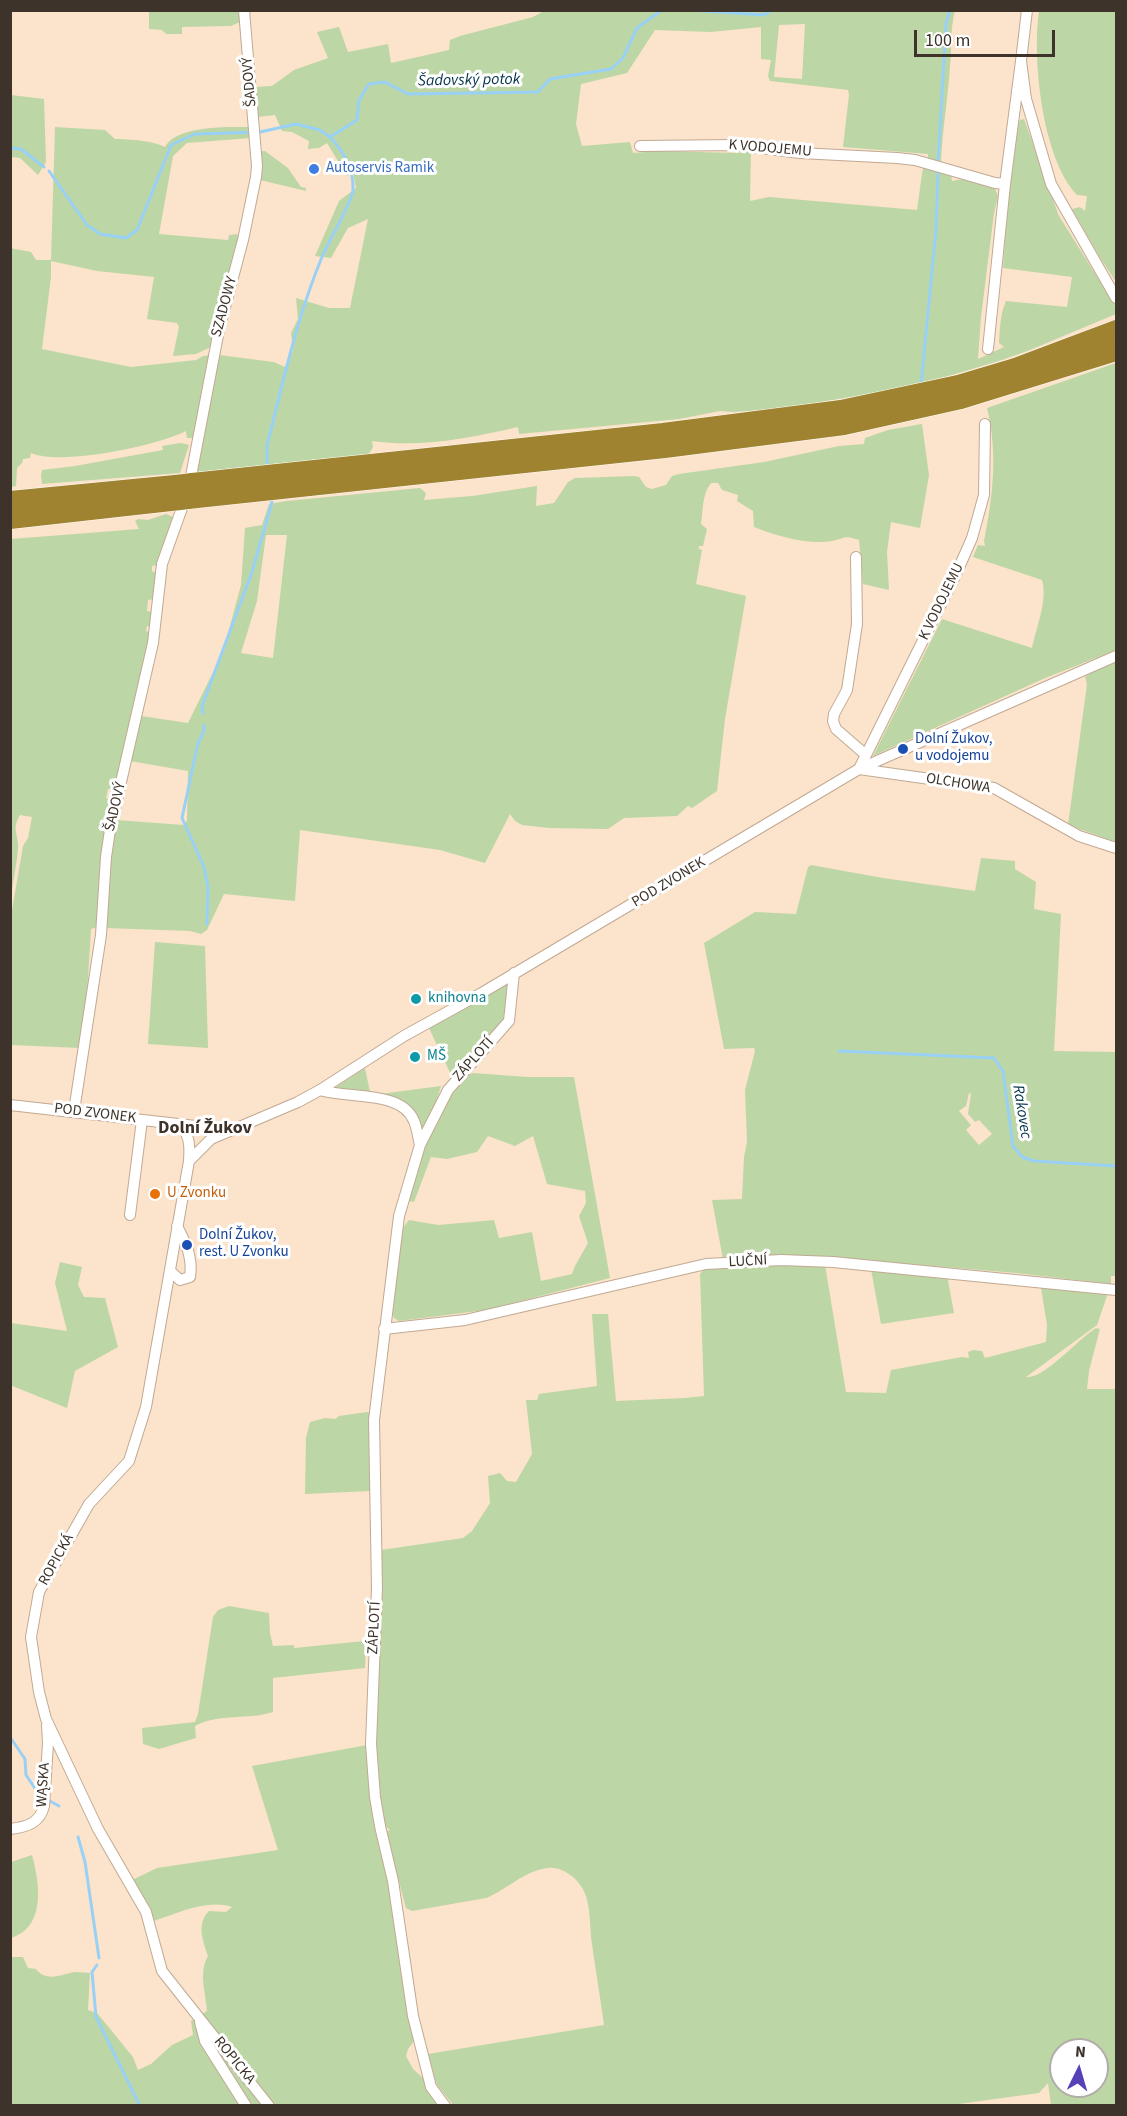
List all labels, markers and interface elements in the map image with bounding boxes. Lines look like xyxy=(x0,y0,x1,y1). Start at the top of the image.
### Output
scale bar xyxy=(917,18,1058,56)
text: 100 m xyxy=(925,28,970,53)
street label: ŠADOVÝ xyxy=(239,56,261,108)
water label: Šadovský potok xyxy=(418,71,520,91)
street label: K VODOJEMU xyxy=(728,136,812,162)
place label: Autoservis Ramik xyxy=(326,160,434,178)
marker: Autoservis Ramik xyxy=(307,162,321,176)
street label: SZADOWY xyxy=(208,275,242,339)
street label: K VODOJEMU xyxy=(916,561,968,643)
place label: Dolní Žukov, u vodojemu xyxy=(915,731,992,766)
marker: Dolní Žukov, u vodojemu xyxy=(896,742,910,756)
street label: OLCHOWA xyxy=(924,770,992,798)
street label: ŠADOVÝ xyxy=(102,781,130,833)
street label: POD ZVONEK xyxy=(629,854,709,912)
place label: knihovna xyxy=(428,990,486,1008)
marker: knihovna xyxy=(409,992,423,1006)
street label: ZÁPLOTÍ xyxy=(450,1034,498,1086)
place label: MŠ xyxy=(427,1048,446,1066)
marker: MŠ xyxy=(408,1050,422,1064)
water label: Rakovec xyxy=(1007,1084,1035,1140)
street label: POD ZVONEK xyxy=(53,1100,137,1128)
district label: Dolní Žukov xyxy=(158,1118,252,1140)
place label: U Zvonku xyxy=(167,1185,226,1203)
marker: U Zvonku xyxy=(148,1187,162,1201)
place label: Dolní Žukov, rest. U Zvonku xyxy=(199,1227,289,1262)
marker: Dolní Žukov, rest. U Zvonku xyxy=(180,1238,194,1252)
street label: LUČNÍ xyxy=(728,1252,768,1272)
street label: ROPICKÁ xyxy=(36,1531,78,1589)
street label: ZÁPLOTÍ xyxy=(365,1601,385,1655)
street label: WĄSKA xyxy=(33,1762,55,1808)
street label: ROPICKA xyxy=(209,2034,259,2088)
north arrow xyxy=(1049,2038,1109,2098)
text: N xyxy=(1074,2041,1087,2063)

